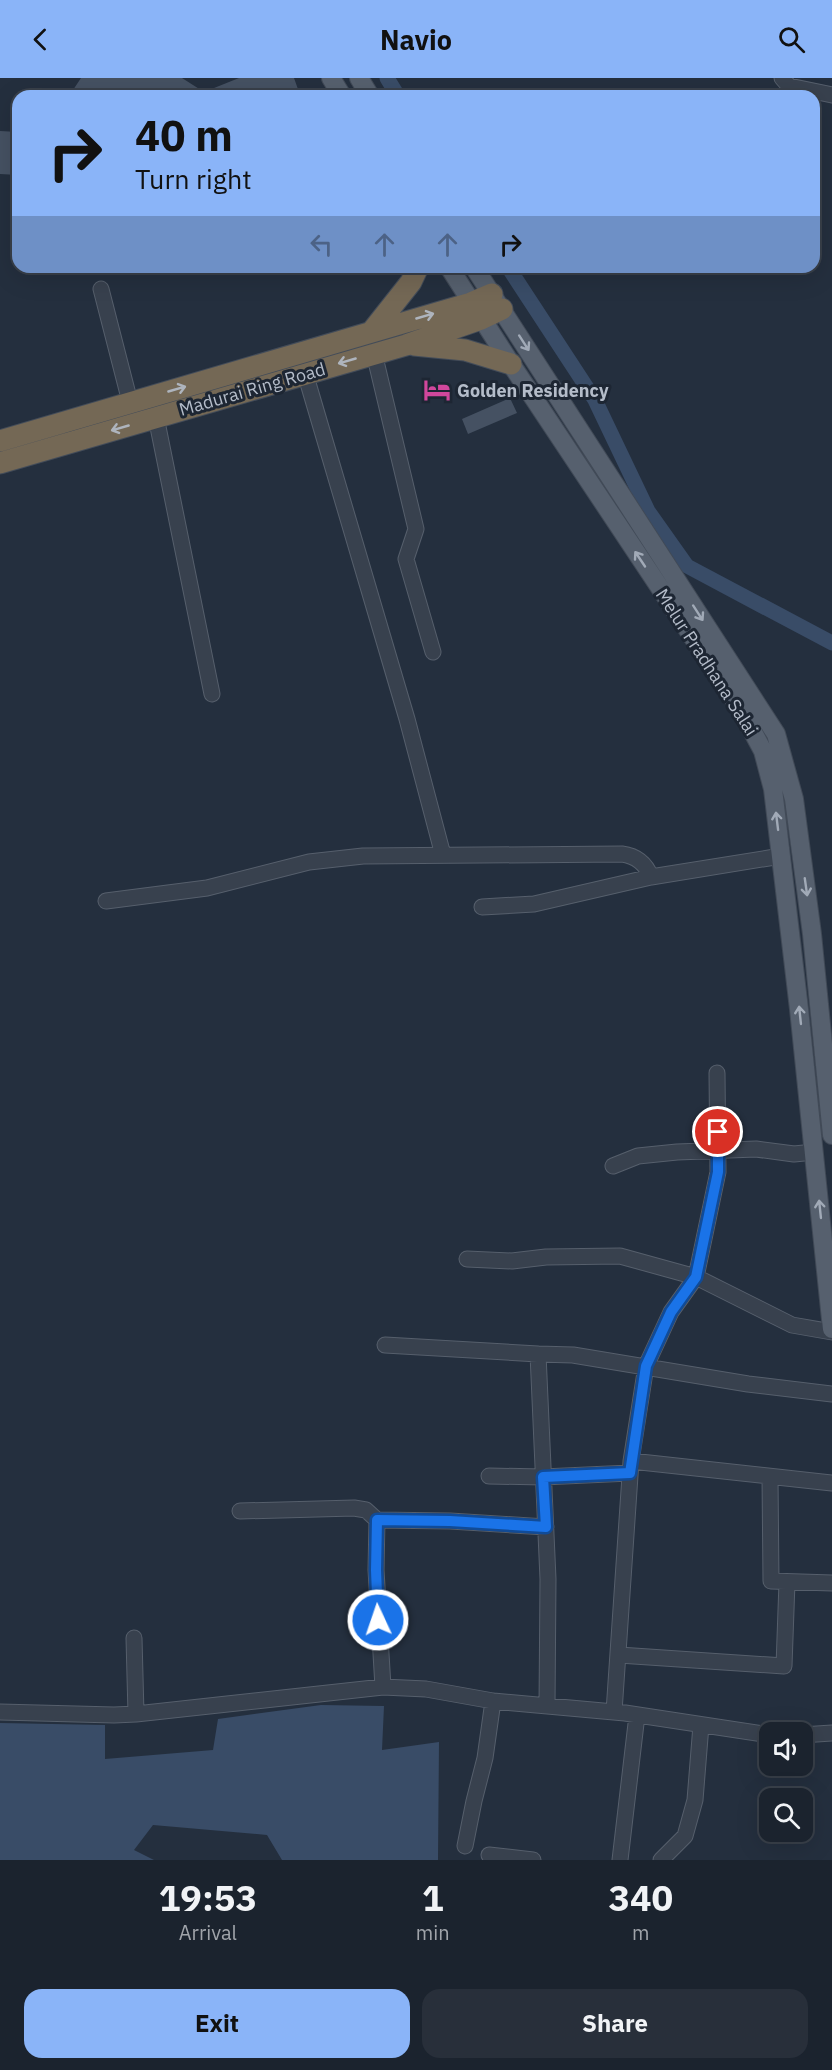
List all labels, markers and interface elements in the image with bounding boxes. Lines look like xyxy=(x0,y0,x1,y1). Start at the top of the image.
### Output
text: Navio xyxy=(380,22,452,57)
icon: back xyxy=(24,23,57,56)
icon: search xyxy=(775,23,808,56)
text: 40 m xyxy=(135,108,233,163)
icon: right xyxy=(36,114,114,192)
text: Turn right xyxy=(135,161,252,196)
icon: left xyxy=(305,228,338,261)
icon: ahead xyxy=(368,228,401,261)
icon: ahead xyxy=(431,228,464,261)
icon: right xyxy=(494,228,527,261)
one-way arrow xyxy=(415,310,434,321)
one-way arrow xyxy=(519,334,531,351)
one-way arrow xyxy=(338,356,357,367)
street label: Madurai Ring Road xyxy=(176,357,328,421)
hotel icon: Golden Residency xyxy=(422,375,452,405)
place label: Golden Residency xyxy=(457,379,609,402)
one-way arrow xyxy=(167,382,186,394)
one-way arrow xyxy=(111,423,130,434)
one-way arrow xyxy=(634,551,646,567)
street label: Melur Pradhana Salai xyxy=(651,584,763,740)
one-way arrow xyxy=(692,604,704,621)
one-way arrow xyxy=(771,812,782,831)
one-way arrow xyxy=(801,876,812,896)
one-way arrow xyxy=(794,1005,805,1025)
pin xyxy=(692,1106,743,1157)
icon: arrive xyxy=(701,1115,734,1148)
one-way arrow xyxy=(814,1199,825,1219)
position arrow xyxy=(346,1588,410,1652)
map controls xyxy=(759,1722,813,1842)
button: sound xyxy=(759,1722,813,1776)
button: search xyxy=(759,1788,813,1842)
text: 19:53 xyxy=(159,1874,257,1921)
text: 1 xyxy=(422,1874,444,1921)
text: 340 xyxy=(608,1874,673,1921)
text: Arrival xyxy=(179,1919,237,1946)
text: min xyxy=(416,1919,450,1946)
text: m xyxy=(632,1919,650,1946)
button: Exit xyxy=(24,1989,410,2058)
button: Share xyxy=(422,1989,808,2058)

